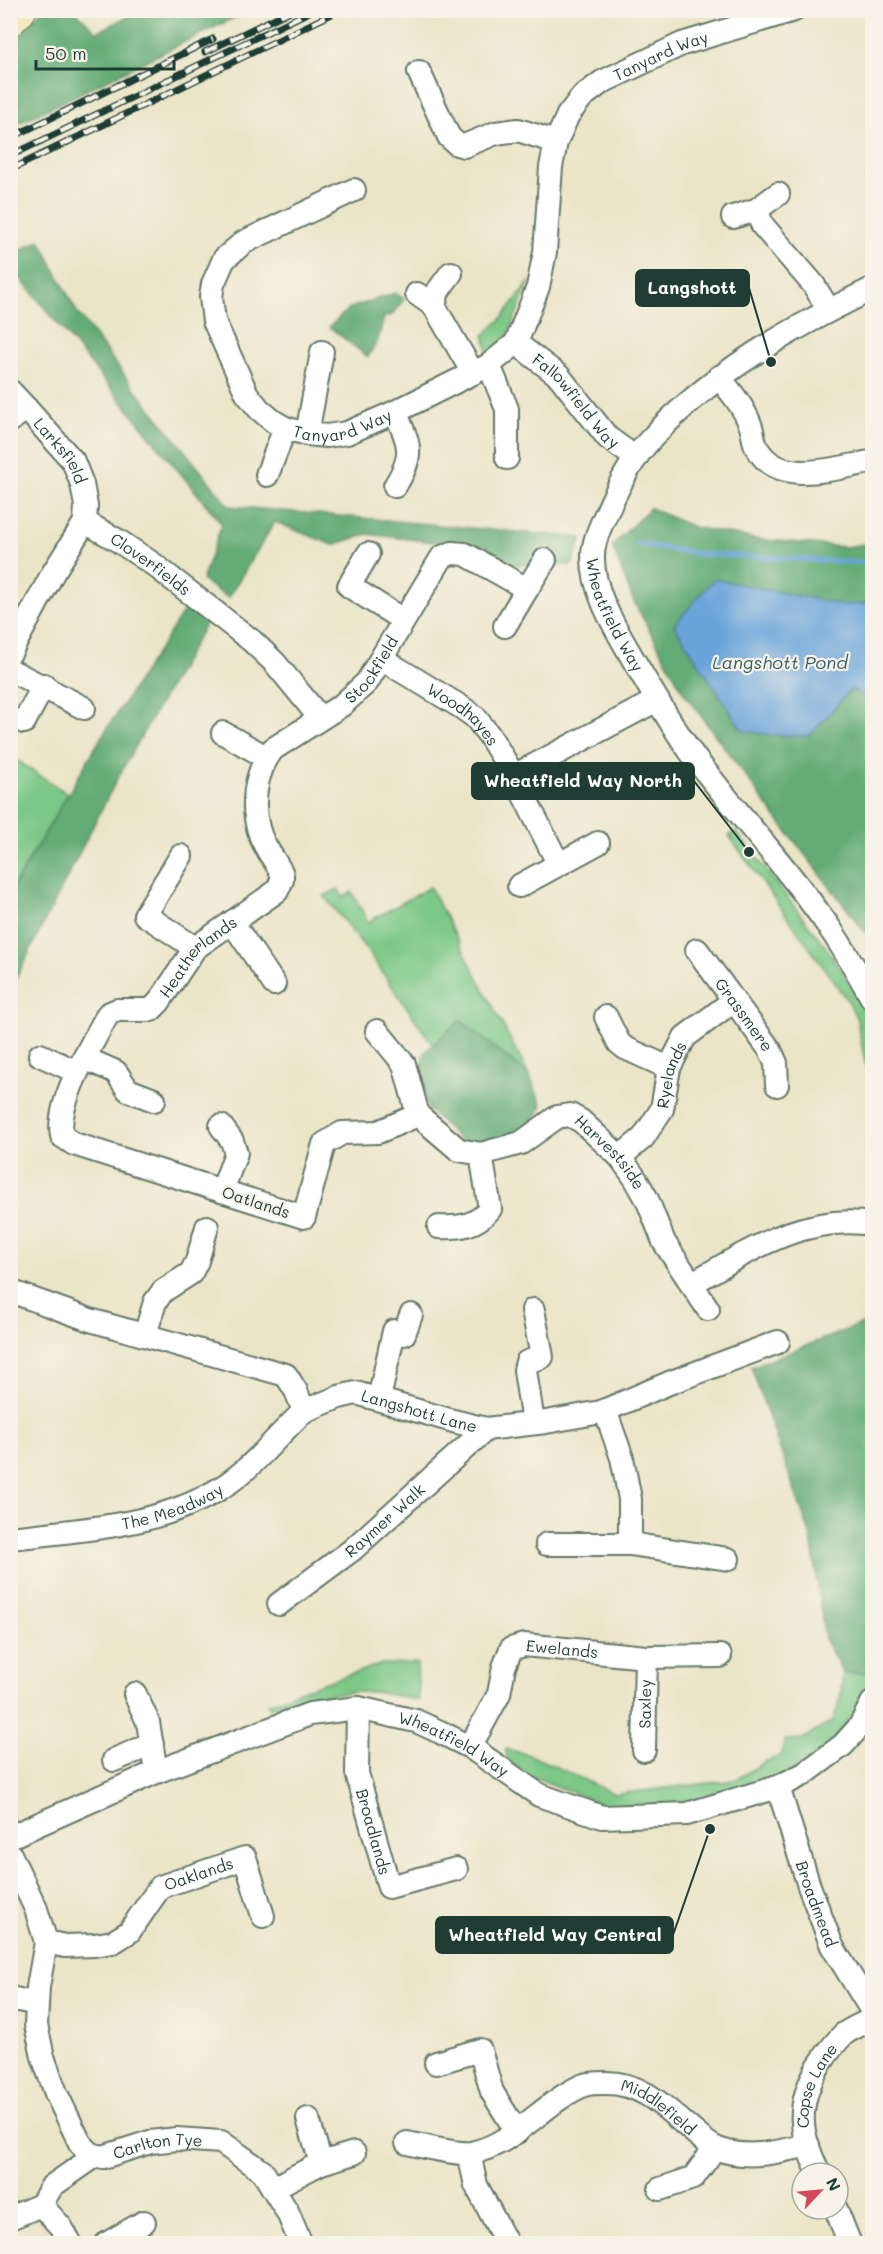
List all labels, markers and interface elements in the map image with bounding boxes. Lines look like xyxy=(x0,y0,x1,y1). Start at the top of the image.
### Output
street label: Tanyard Way xyxy=(609,26,711,85)
scale bar xyxy=(36,33,174,71)
text: 50 m xyxy=(45,41,87,65)
callout: Langshott xyxy=(636,270,749,306)
text: Langshott xyxy=(648,275,737,299)
street label: Fallowfield Way xyxy=(528,348,624,453)
street label: Tanyard Way xyxy=(291,404,395,446)
street label: Larksfield xyxy=(29,413,92,487)
street label: Cloverfields xyxy=(107,528,195,600)
street label: Wheatfield Way xyxy=(583,557,649,675)
street label: Stockfield xyxy=(340,632,402,708)
water label: Langshott Pond xyxy=(712,650,849,674)
street label: Woodhayes xyxy=(424,678,504,749)
callout: Wheatfield Way North xyxy=(472,763,694,799)
text: Wheatfield Way North xyxy=(484,768,682,792)
street label: Heatherlands xyxy=(154,911,241,1001)
street label: Grassmere xyxy=(711,973,778,1055)
street label: Ryelands xyxy=(651,1038,691,1110)
street label: Harvestside xyxy=(570,1109,650,1193)
street label: Oatlands xyxy=(219,1181,293,1222)
street label: Langshott Lane xyxy=(359,1384,479,1436)
street label: The Meadway xyxy=(120,1478,227,1534)
street label: Raymer Walk xyxy=(340,1478,429,1562)
street label: Ewelands xyxy=(525,1634,599,1662)
street label: Saxley xyxy=(633,1679,656,1729)
street label: Wheatfield Way xyxy=(397,1706,513,1781)
street label: Broadlands xyxy=(352,1786,396,1877)
street label: Oaklands xyxy=(161,1852,236,1895)
street label: Broadmead xyxy=(792,1858,842,1950)
callout: Wheatfield Way Central xyxy=(436,1917,673,1953)
text: Wheatfield Way Central xyxy=(448,1922,662,1946)
street label: Copse Lane xyxy=(792,2038,841,2129)
street label: Middlefield xyxy=(619,2074,700,2139)
street label: Carlton Tye xyxy=(110,2128,203,2163)
north arrow xyxy=(790,2161,850,2221)
text: N xyxy=(822,2174,846,2194)

